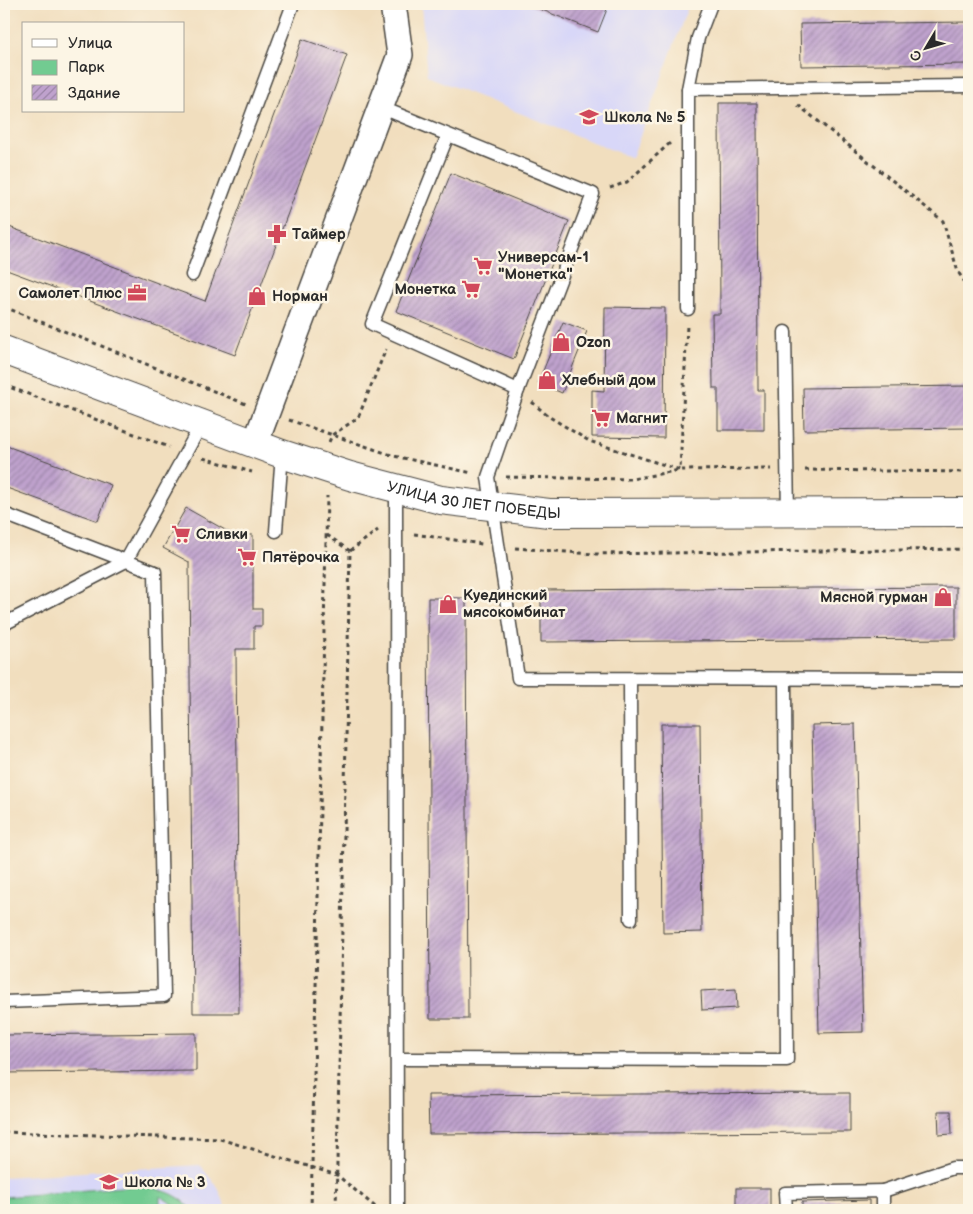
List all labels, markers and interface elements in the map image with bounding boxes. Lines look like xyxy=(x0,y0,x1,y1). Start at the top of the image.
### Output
legend xyxy=(22,22,185,112)
north arrow xyxy=(900,22,950,72)
text: Улица xyxy=(68,34,113,53)
text: С xyxy=(906,46,926,65)
text: Парк xyxy=(68,58,105,77)
text: Здание xyxy=(68,84,120,103)
school or university icon: Школа № 5 xyxy=(578,106,600,128)
place label: Школа № 5 xyxy=(604,108,686,127)
pharmacy icon: Таймер xyxy=(266,223,288,245)
place label: Таймер xyxy=(292,225,346,244)
place label: Универсам-1 "Монетка" xyxy=(498,248,589,284)
supermarket icon: Универсам-1 "Монетка" xyxy=(472,255,494,277)
supermarket icon: Монетка xyxy=(460,278,482,300)
place label: Монетка xyxy=(394,280,456,299)
office icon: Самолет Плюс xyxy=(126,282,148,304)
place label: Самолет Плюс xyxy=(18,284,122,303)
shop icon: Норман xyxy=(246,285,268,307)
place label: Норман xyxy=(272,287,328,306)
shop icon: Ozon xyxy=(550,331,572,353)
place label: Ozon xyxy=(576,333,611,352)
shop icon: Хлебный дом xyxy=(536,369,558,391)
place label: Хлебный дом xyxy=(561,371,656,390)
supermarket icon: Магнит xyxy=(590,407,612,429)
place label: Магнит xyxy=(616,409,668,428)
street label: УЛИЦА 30 ЛЕТ ПОБЕДЫ xyxy=(385,477,561,523)
supermarket icon: Сливки xyxy=(170,523,192,545)
place label: Сливки xyxy=(196,525,248,544)
supermarket icon: Пятёрочка xyxy=(236,546,258,568)
place label: Пятёрочка xyxy=(262,548,340,567)
place label: Куединский мясокомбинат xyxy=(463,586,566,622)
shop icon: Мясной гурман xyxy=(932,586,954,608)
place label: Мясной гурман xyxy=(820,588,928,607)
shop icon: Куединский мясокомбинат xyxy=(437,593,459,615)
school or university icon: Школа № 3 xyxy=(98,1171,120,1193)
place label: Школа № 3 xyxy=(124,1173,206,1192)

